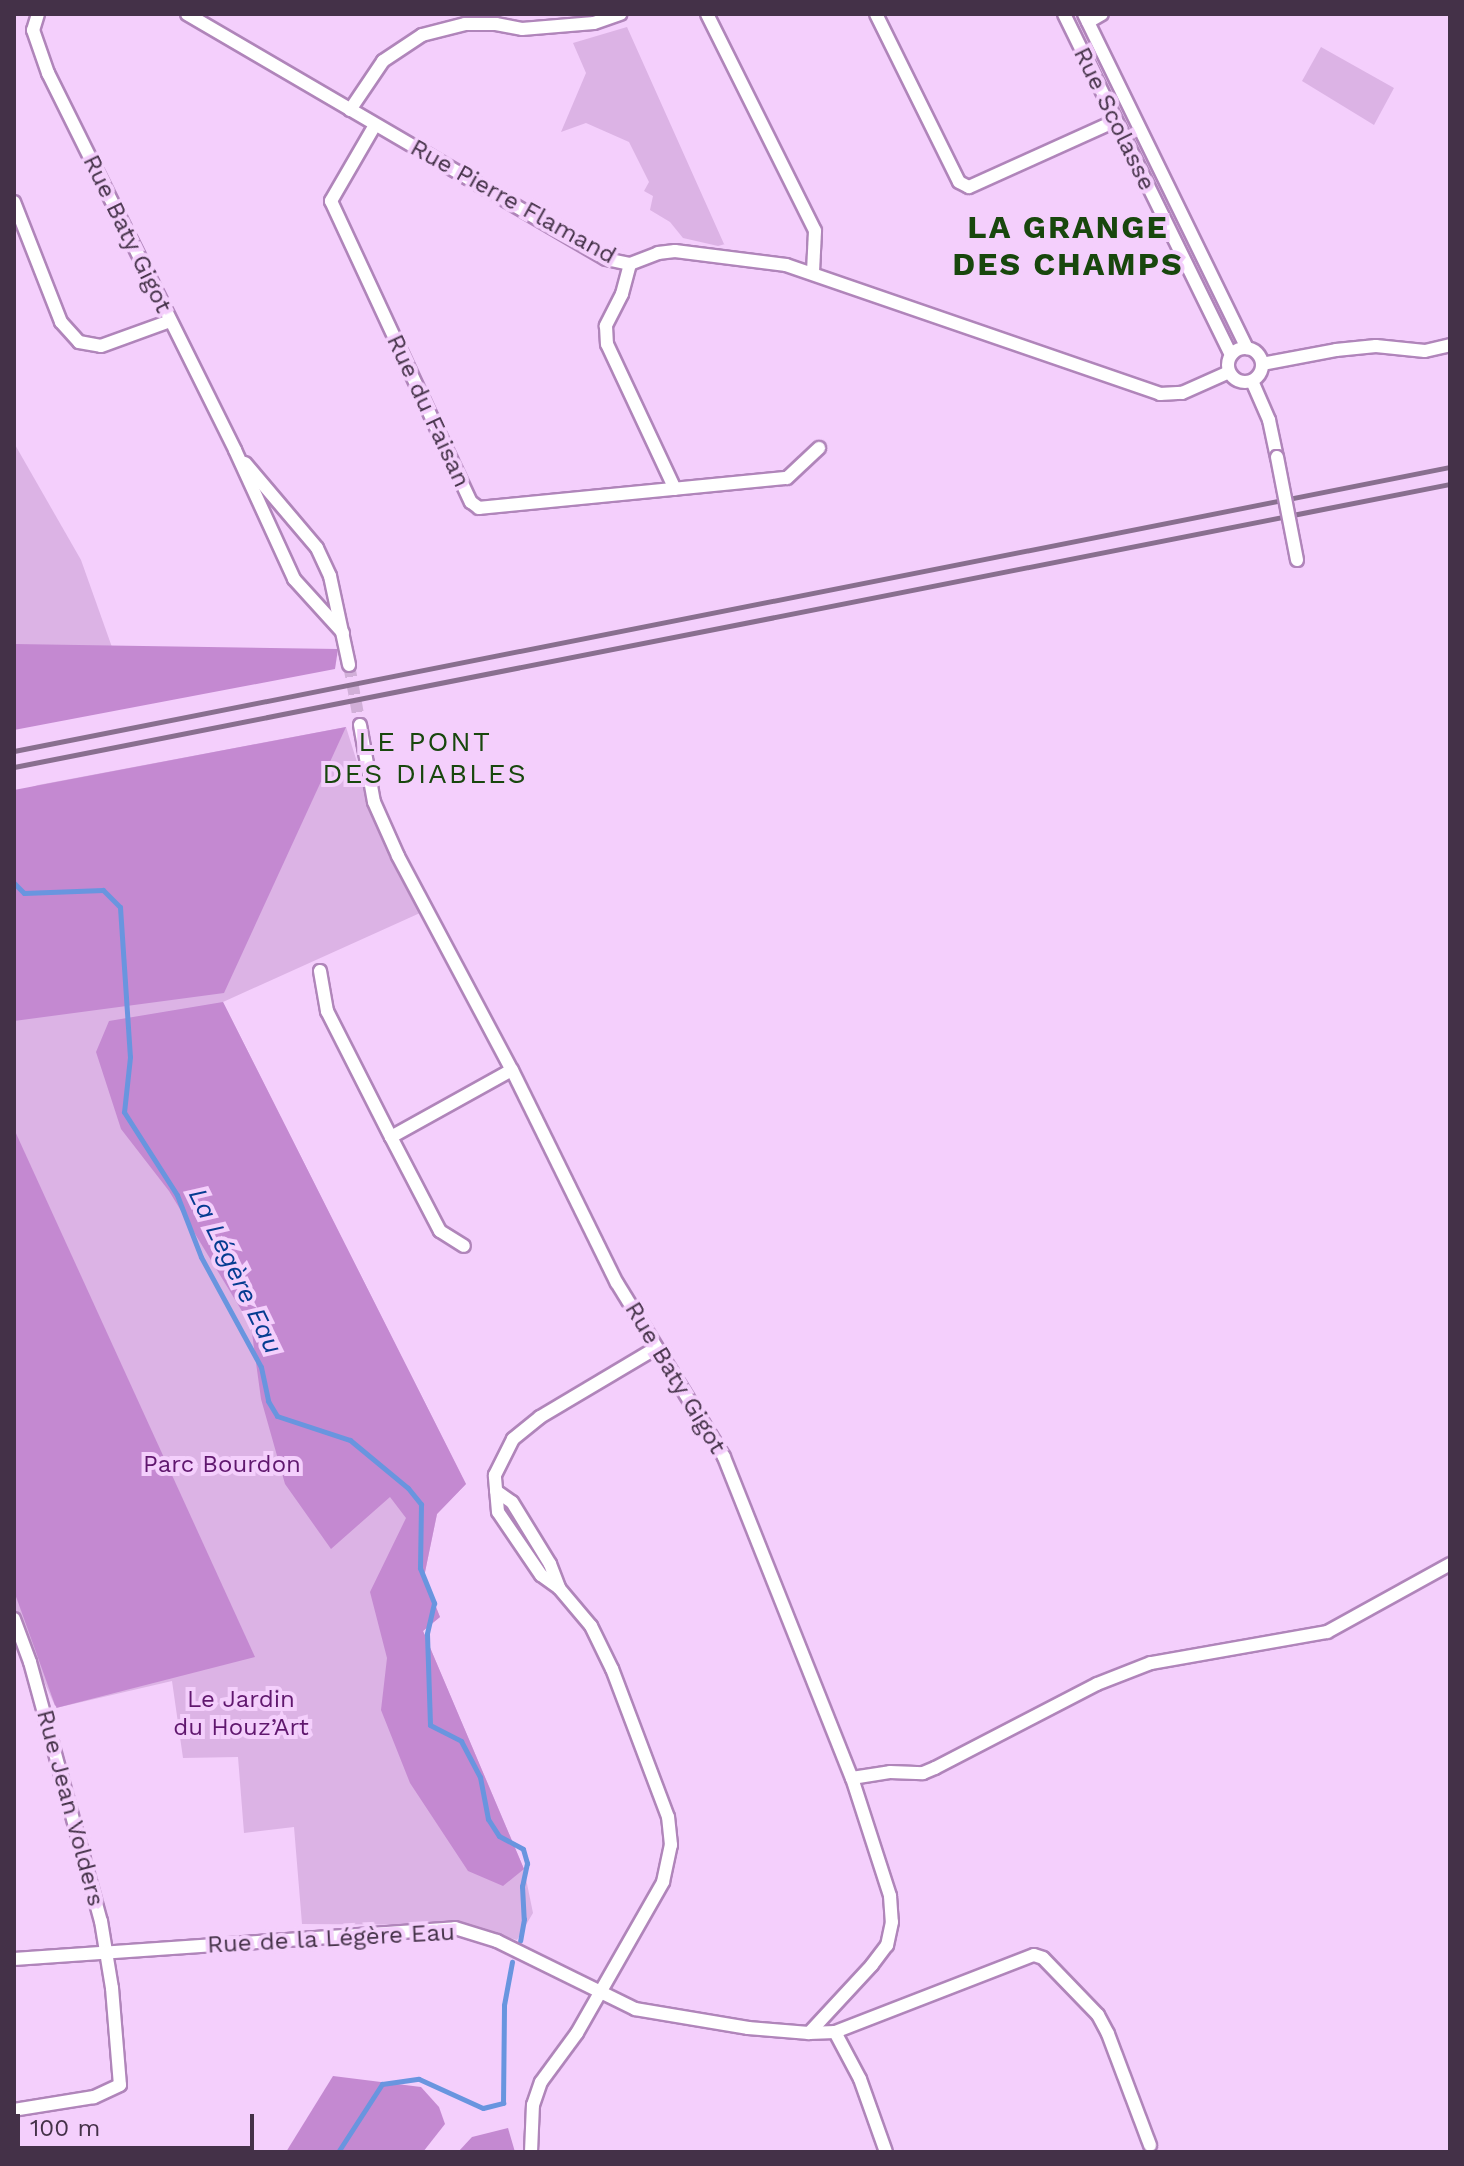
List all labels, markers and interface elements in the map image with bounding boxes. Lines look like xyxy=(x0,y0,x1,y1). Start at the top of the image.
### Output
street label: Rue Scolasse xyxy=(1067,43,1161,195)
street label: Rue Pierre Flamand xyxy=(405,134,621,270)
street label: Rue Baty Gigot xyxy=(76,150,178,318)
district label: LA GRANGE DES CHAMPS xyxy=(952,209,1184,284)
street label: Rue du Faisan xyxy=(380,330,476,492)
district label: LE PONT DES DIABLES xyxy=(322,725,528,791)
water label: La Légère Eau xyxy=(181,1183,289,1359)
street label: Rue Baty Gigot xyxy=(618,1297,732,1459)
park label: Parc Bourdon xyxy=(143,1451,301,1479)
park label: Le Jardin du Houz’Art xyxy=(173,1686,309,1742)
street label: Rue Jean Volders xyxy=(30,1706,110,1910)
street label: Rue de la Légère Eau xyxy=(206,1918,456,1960)
scale bar xyxy=(20,2098,258,2148)
text: 100 m xyxy=(30,2114,100,2142)

